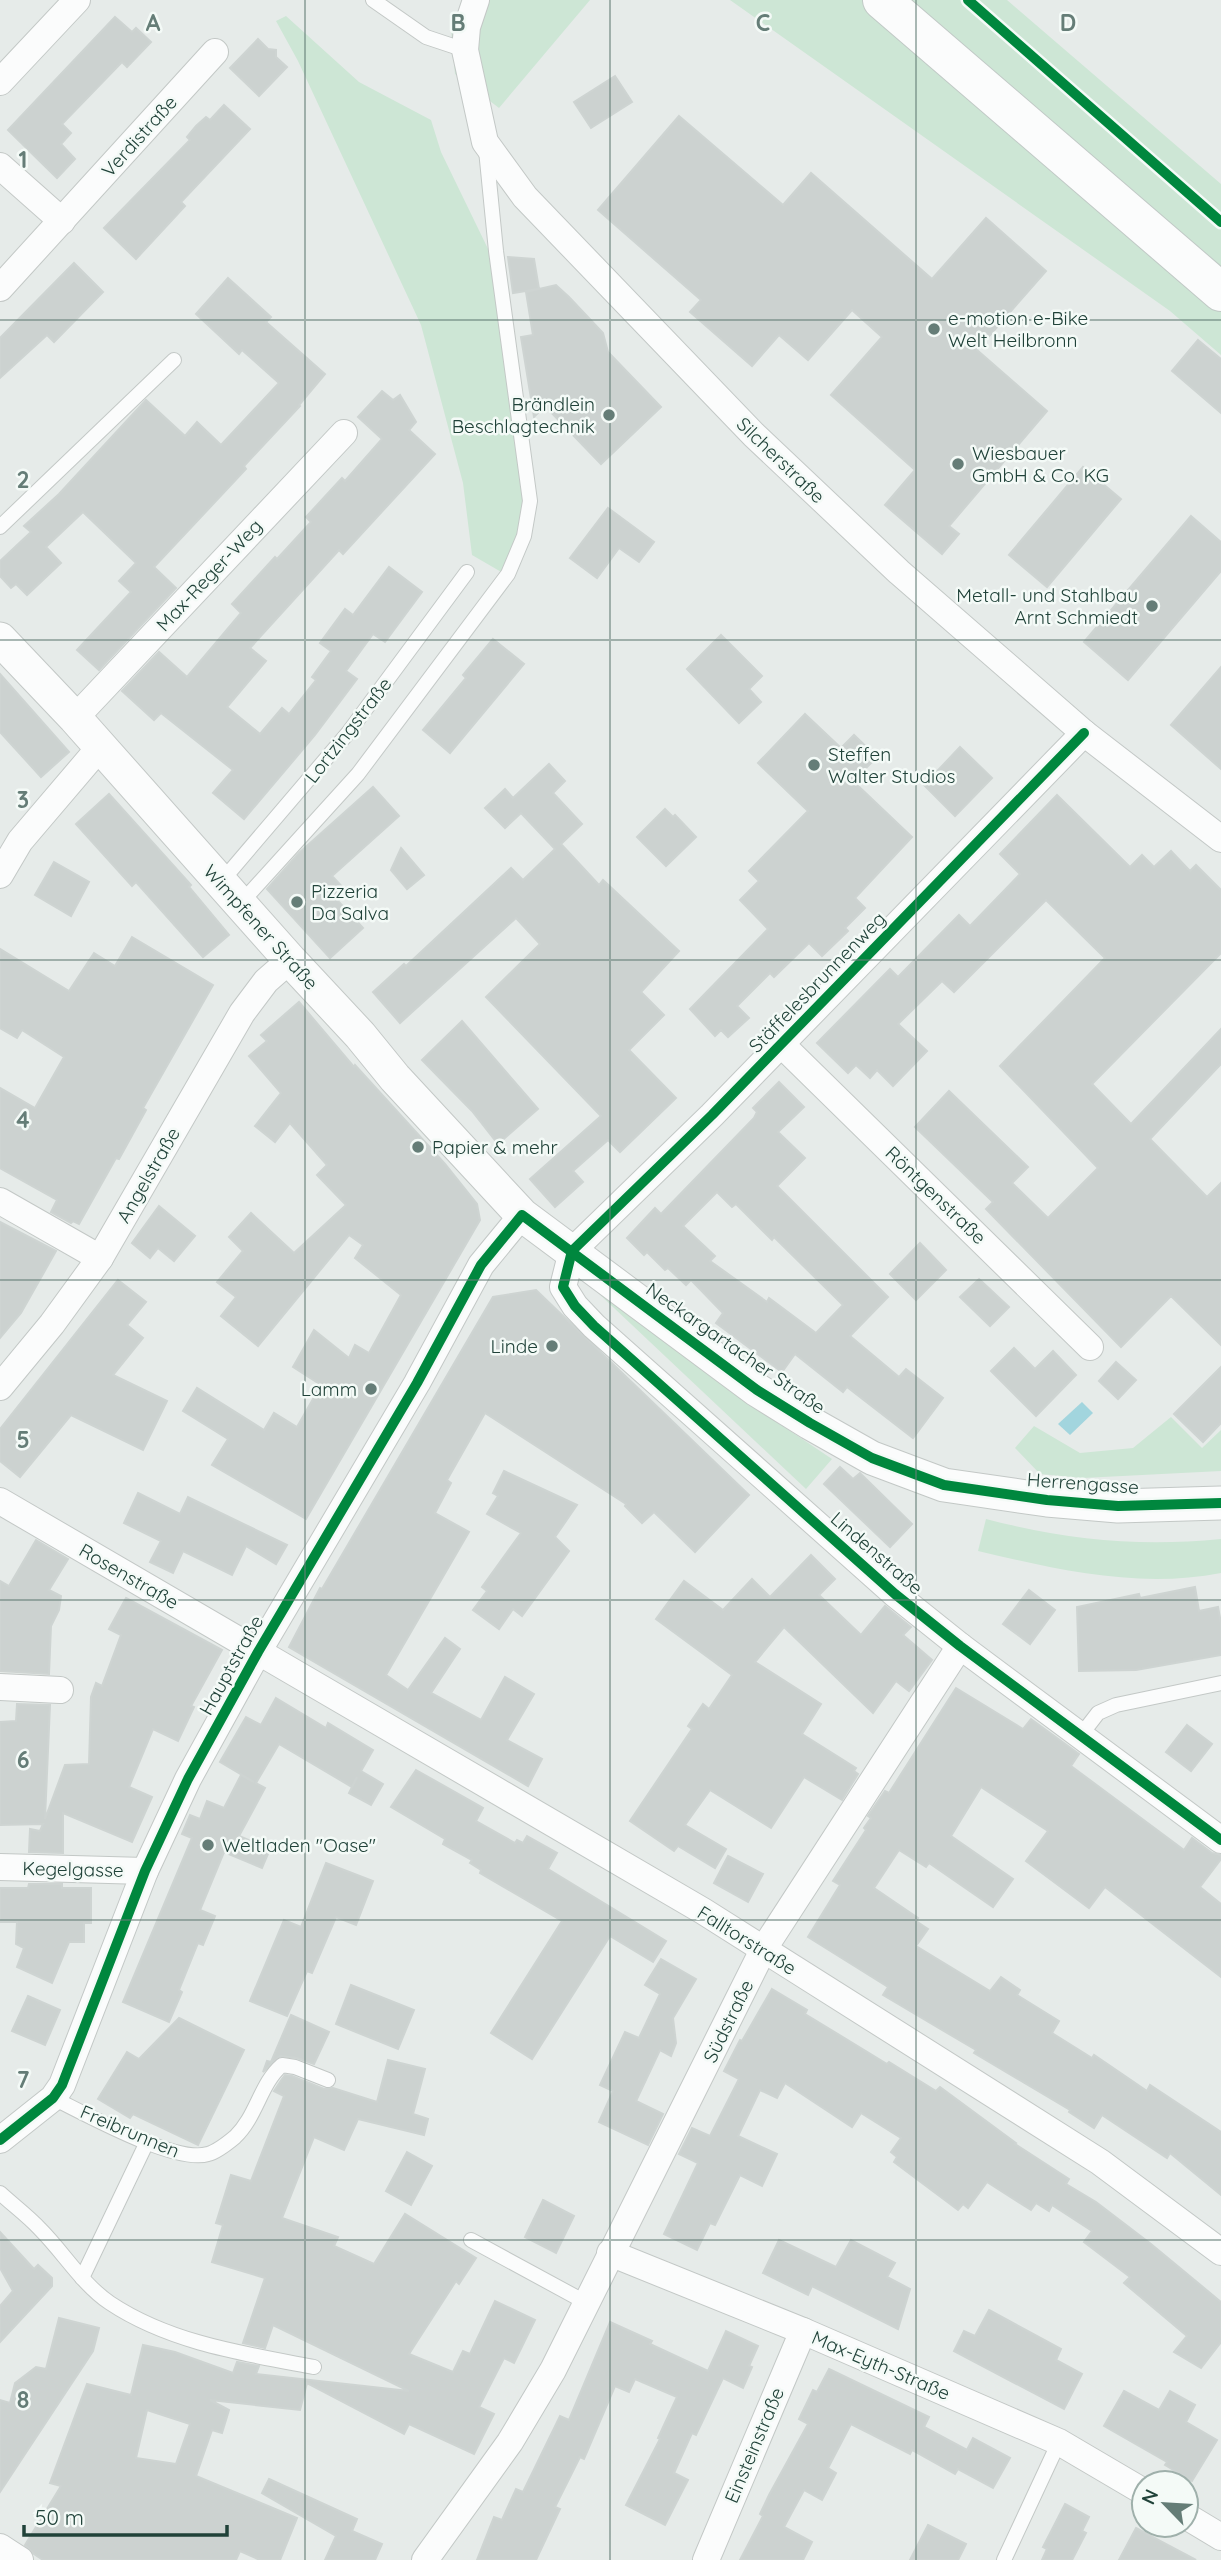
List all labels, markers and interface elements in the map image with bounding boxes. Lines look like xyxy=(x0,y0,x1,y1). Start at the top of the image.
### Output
text: A xyxy=(146,8,161,37)
text: B xyxy=(450,8,466,37)
text: C xyxy=(756,8,770,37)
text: D xyxy=(1060,8,1076,37)
street label: Verdistraße xyxy=(96,90,182,182)
text: 1 xyxy=(19,145,27,174)
place label: e-motion e-Bike Welt Heilbronn xyxy=(948,306,1088,352)
marker: e-motion e-Bike Welt Heilbronn xyxy=(926,321,942,337)
place label: Brändlein Beschlagtechnik xyxy=(452,392,595,438)
marker: Brändlein Beschlagtechnik xyxy=(601,407,617,423)
street label: Silcherstraße xyxy=(732,412,830,508)
place label: Wiesbauer GmbH & Co. KG xyxy=(972,441,1109,487)
marker: Wiesbauer GmbH & Co. KG xyxy=(950,456,966,472)
text: 2 xyxy=(16,465,30,494)
street label: Max-Reger-Weg xyxy=(151,514,267,636)
place label: Metall- und Stahlbau Arnt Schmiedt xyxy=(956,583,1138,629)
marker: Metall- und Stahlbau Arnt Schmiedt xyxy=(1144,598,1160,614)
street label: Lortzingstraße xyxy=(299,672,397,788)
place label: Steffen Walter Studios xyxy=(828,742,956,788)
marker: Steffen Walter Studios xyxy=(806,757,822,773)
text: 3 xyxy=(17,785,29,814)
street label: Wimpfener Straße xyxy=(198,859,324,995)
place label: Pizzeria Da Salva xyxy=(311,879,389,925)
marker: Pizzeria Da Salva xyxy=(289,894,305,910)
street label: Stäffelesbrunnenweg xyxy=(743,906,891,1058)
text: 4 xyxy=(16,1105,30,1134)
street label: Angelstraße xyxy=(111,1123,185,1227)
place label: Papier & mehr xyxy=(432,1135,559,1159)
marker: Papier & mehr xyxy=(410,1139,426,1155)
street label: Röntgenstraße xyxy=(881,1141,991,1249)
street label: Neckargartacher Straße xyxy=(642,1277,830,1419)
place label: Linde xyxy=(491,1334,538,1358)
marker: Linde xyxy=(544,1338,560,1354)
place label: Lamm xyxy=(301,1377,357,1401)
marker: Lamm xyxy=(363,1381,379,1397)
text: 5 xyxy=(16,1425,30,1454)
street label: Herrengasse xyxy=(1026,1467,1140,1499)
street label: Lindenstraße xyxy=(826,1506,928,1600)
street label: Rosenstraße xyxy=(75,1538,183,1614)
street label: Hauptstraße xyxy=(194,1611,268,1719)
text: 6 xyxy=(17,1745,29,1774)
place label: Weltladen "Oase" xyxy=(222,1833,376,1857)
marker: Weltladen "Oase" xyxy=(200,1837,216,1853)
street label: Kegelgasse xyxy=(22,1856,124,1882)
street label: Falltorstraße xyxy=(693,1900,801,1980)
street label: Südstraße xyxy=(698,1976,758,2066)
text: 7 xyxy=(17,2065,30,2094)
street label: Freibrunnen xyxy=(77,2099,183,2163)
street label: Max-Eyth-Straße xyxy=(808,2325,954,2405)
street label: Einsteinstraße xyxy=(719,2384,789,2506)
text: 8 xyxy=(17,2385,29,2414)
north arrow xyxy=(1130,2469,1200,2539)
text: N xyxy=(1136,2485,1163,2508)
scale bar xyxy=(24,2494,228,2538)
text: 50 m xyxy=(35,2504,84,2530)

